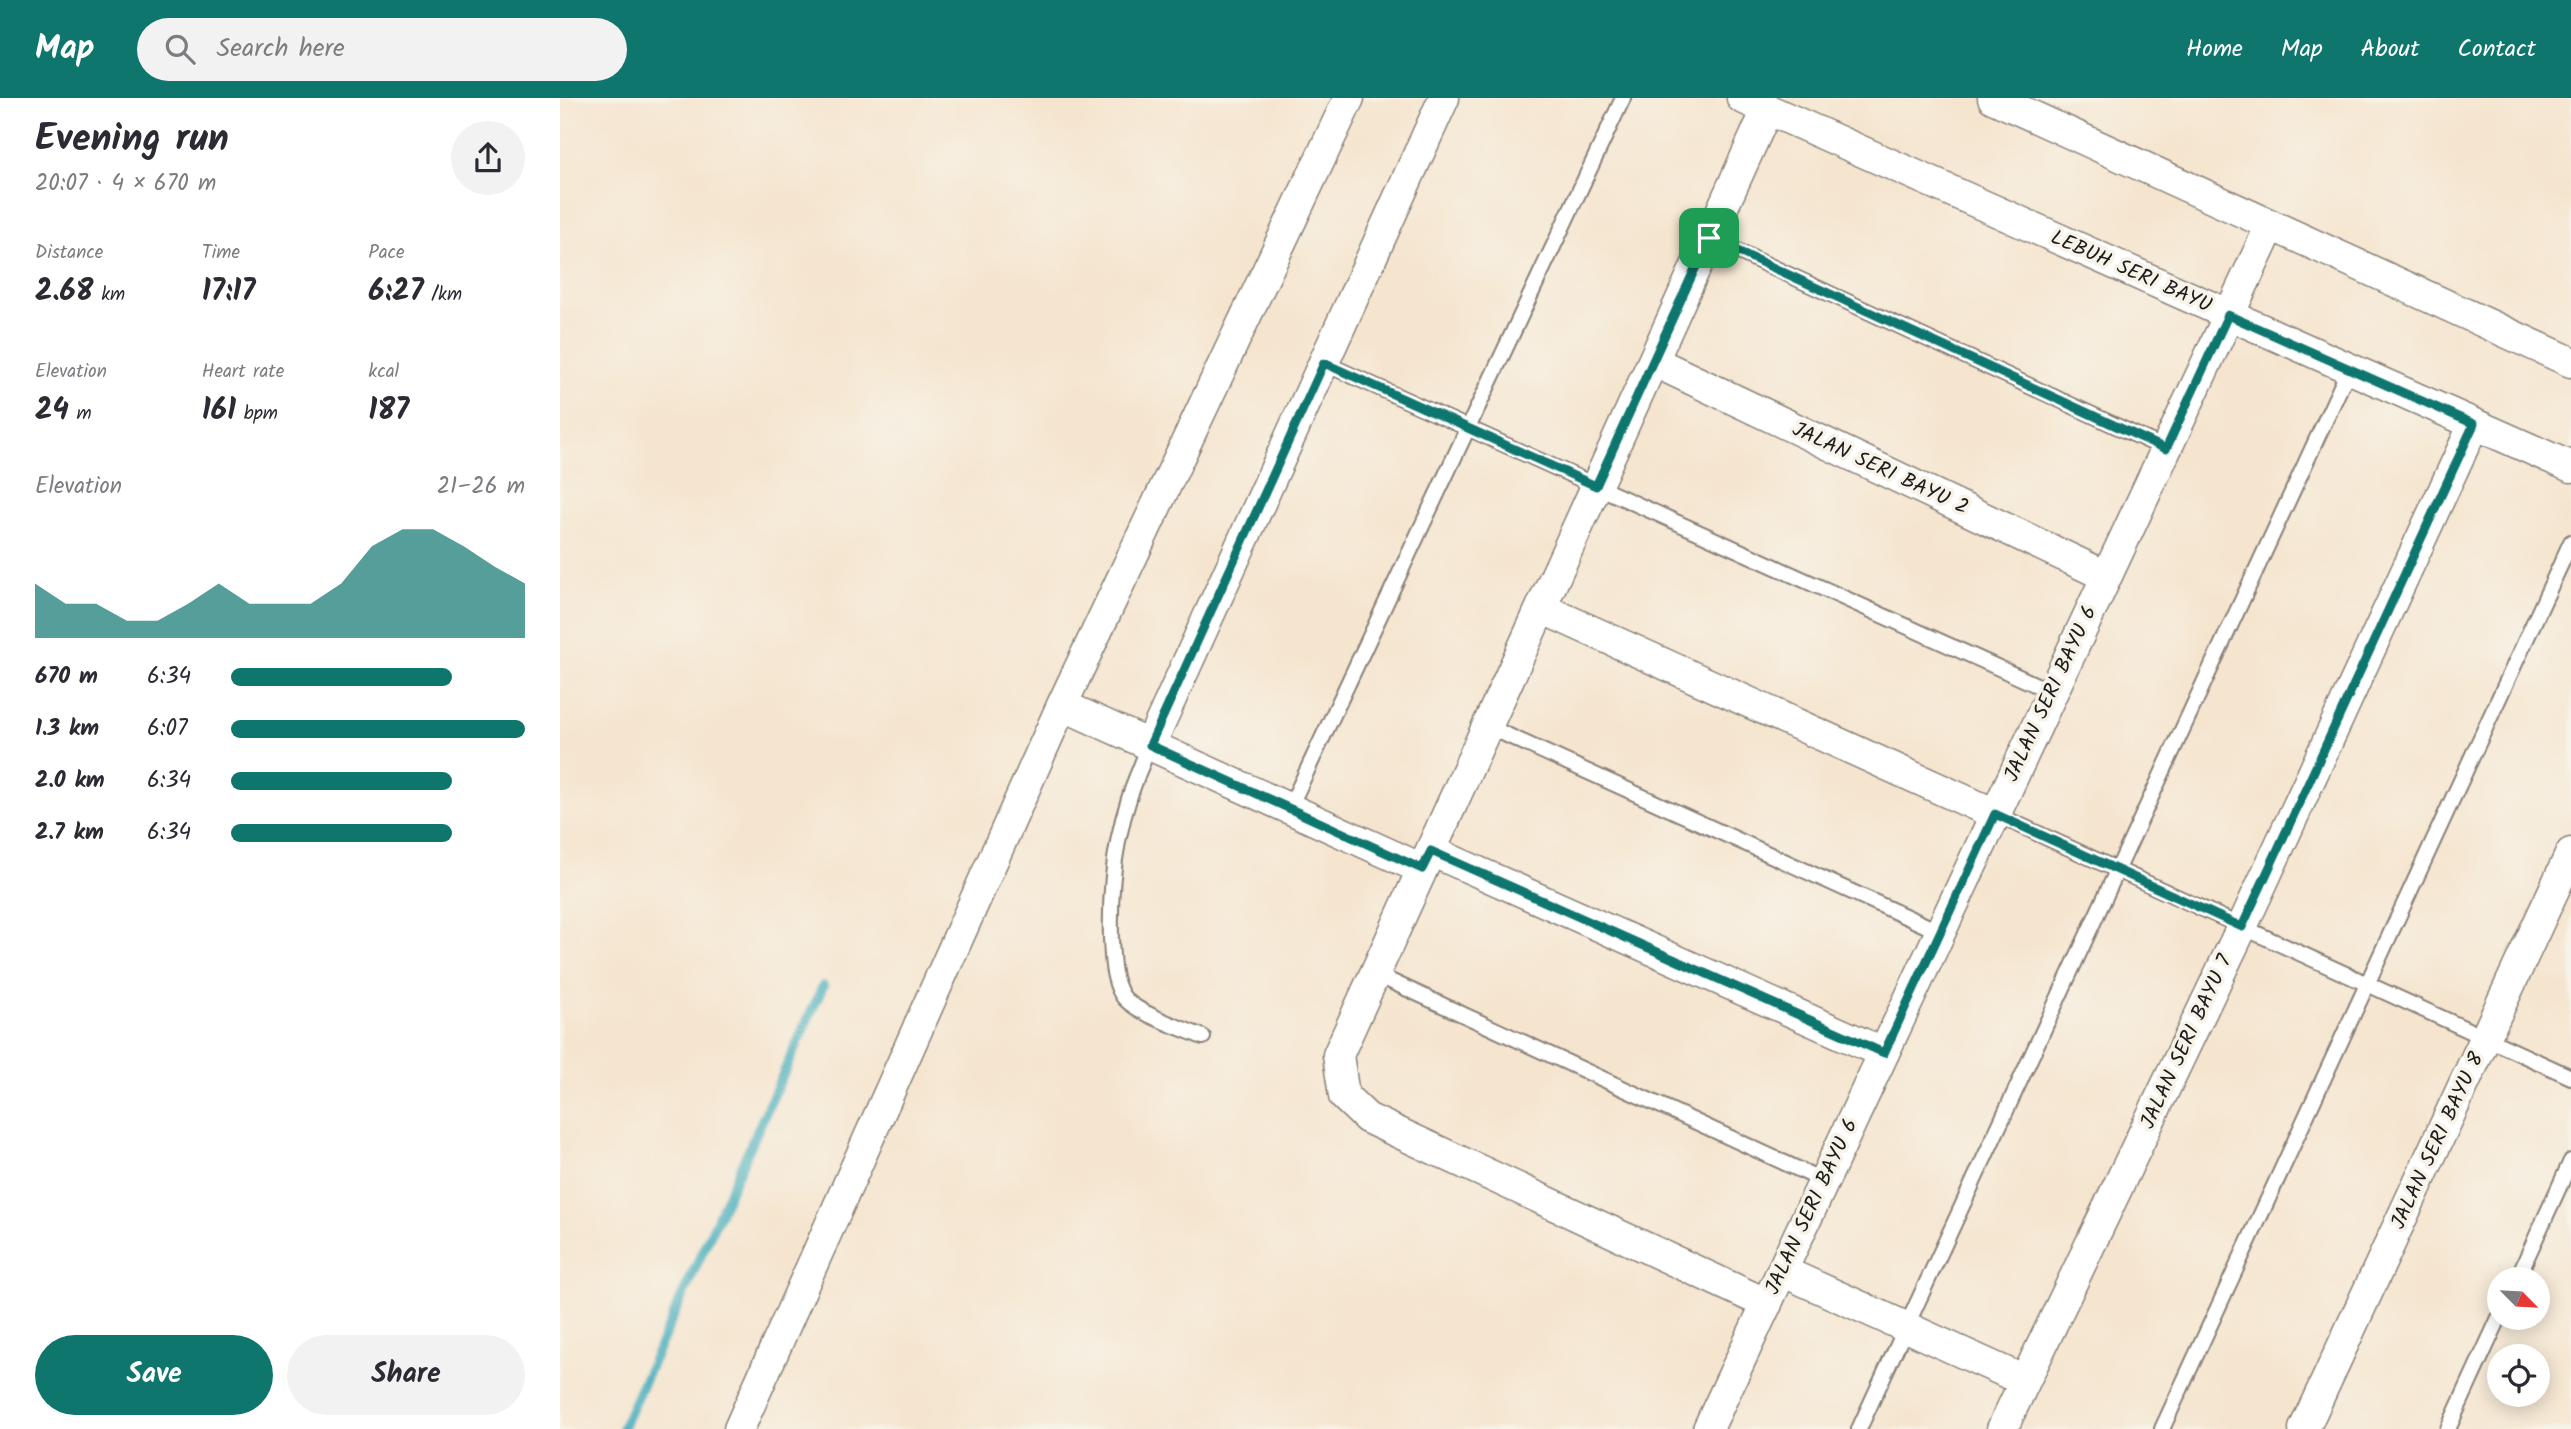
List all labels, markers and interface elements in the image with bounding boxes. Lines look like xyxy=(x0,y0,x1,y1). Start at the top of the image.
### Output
search box xyxy=(137,18,627,81)
text: Map xyxy=(35,23,95,76)
text: Search here xyxy=(217,28,345,70)
icon: search xyxy=(161,30,199,68)
text: Home xyxy=(2186,30,2243,69)
text: Map xyxy=(2281,30,2323,69)
text: About xyxy=(2361,30,2419,69)
text: Contact xyxy=(2457,30,2536,69)
text: Evening run xyxy=(35,110,229,170)
button: share xyxy=(451,121,525,195)
text: 20:07 · 4 × 670 m xyxy=(35,166,216,202)
pin xyxy=(1679,208,1739,268)
icon: arrive xyxy=(1690,219,1728,257)
street label: LEBUH SERI BAYU xyxy=(2045,222,2217,322)
text: Distance xyxy=(35,238,103,268)
text: Time xyxy=(202,238,240,268)
text: Pace xyxy=(368,238,405,268)
text: 2.68 xyxy=(35,268,94,316)
text: 17:17 xyxy=(202,268,255,316)
text: 6:27 xyxy=(368,268,424,316)
text: km xyxy=(94,280,125,310)
text: /km xyxy=(424,280,462,310)
text: Elevation xyxy=(35,357,107,387)
text: Heart rate xyxy=(202,357,284,387)
text: kcal xyxy=(368,357,399,387)
text: 24 xyxy=(35,387,69,435)
text: 161 xyxy=(202,387,236,435)
text: 187 xyxy=(368,387,409,435)
text: m xyxy=(69,399,92,429)
text: bpm xyxy=(236,399,278,429)
street label: JALAN SERI BAYU 2 xyxy=(1786,414,1974,524)
text: Elevation xyxy=(35,469,122,505)
text: 21–26 m xyxy=(437,469,525,505)
street label: JALAN SERI BAYU 6 xyxy=(1996,600,2106,788)
text: 670 m xyxy=(35,659,98,695)
text: 6:34 xyxy=(147,659,191,695)
text: 1.3 km xyxy=(35,711,99,747)
text: 6:07 xyxy=(147,711,188,747)
text: 2.0 km xyxy=(35,763,105,799)
text: 6:34 xyxy=(147,763,191,799)
text: 2.7 km xyxy=(35,815,104,851)
text: 6:34 xyxy=(147,815,191,851)
street label: JALAN SERI BAYU 7 xyxy=(2132,948,2242,1135)
street label: JALAN SERI BAYU 8 xyxy=(2382,1047,2494,1235)
street label: JALAN SERI BAYU 6 xyxy=(1757,1113,1867,1301)
north arrow xyxy=(2487,1267,2550,1330)
map controls xyxy=(2487,1267,2550,1407)
button: Save xyxy=(35,1335,273,1415)
button: Share xyxy=(287,1335,525,1415)
button: locate xyxy=(2487,1344,2550,1407)

